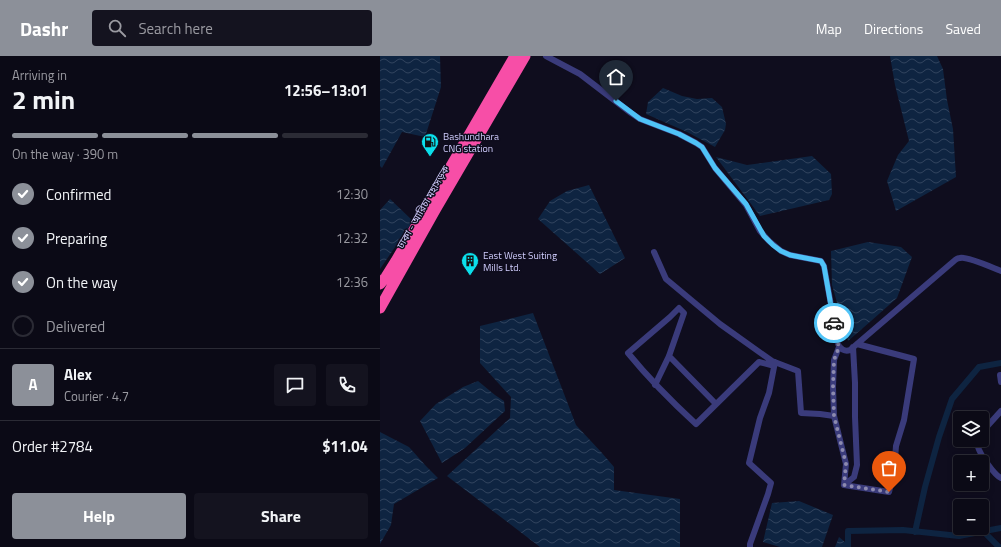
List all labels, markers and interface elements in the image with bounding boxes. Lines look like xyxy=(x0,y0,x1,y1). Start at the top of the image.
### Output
search box xyxy=(92,10,372,46)
text: Dashr xyxy=(20,14,68,43)
icon: search xyxy=(106,17,128,39)
text: Search here xyxy=(138,17,213,40)
text: Map xyxy=(816,18,842,39)
text: Directions xyxy=(864,18,923,39)
text: Saved xyxy=(945,18,981,39)
pin xyxy=(599,60,633,101)
text: Arriving in xyxy=(12,65,67,85)
icon: home xyxy=(605,66,627,88)
text: 12:56–13:01 xyxy=(284,79,368,102)
text: 2 min xyxy=(12,80,75,119)
place label: Bashundhara CNG station xyxy=(443,129,499,156)
fuel station icon: Bashundhara CNG station xyxy=(420,132,440,157)
text: On the way · 390 m xyxy=(12,144,118,164)
street label: ঢাকা - আরিচা মহাসড়ক xyxy=(393,162,453,252)
icon: check xyxy=(12,183,34,205)
text: Confirmed xyxy=(46,183,111,206)
text: 12:30 xyxy=(336,184,368,204)
icon: check xyxy=(12,227,34,249)
text: Preparing xyxy=(46,227,107,250)
text: 12:32 xyxy=(336,228,368,248)
place label: East West Suiting Mills Ltd. xyxy=(483,248,557,275)
building icon: East West Suiting Mills Ltd. xyxy=(460,251,480,276)
icon: check xyxy=(12,271,34,293)
text: On the way xyxy=(46,271,118,294)
text: 12:36 xyxy=(336,272,368,292)
courier xyxy=(814,303,854,343)
icon: car xyxy=(823,312,845,334)
text: Delivered xyxy=(46,315,105,338)
text: Alex xyxy=(64,363,92,386)
button: chat xyxy=(274,364,316,406)
button: phone xyxy=(326,364,368,406)
text: A xyxy=(28,373,38,396)
text: Courier · 4.7 xyxy=(64,386,129,406)
map controls xyxy=(953,411,989,535)
button: layers xyxy=(953,411,989,447)
text: Order #2784 xyxy=(12,435,93,458)
text: $11.04 xyxy=(322,435,368,458)
pin xyxy=(872,451,906,492)
button: + xyxy=(953,455,989,491)
icon: bag xyxy=(878,457,900,479)
button: Help xyxy=(12,493,186,539)
button: Share xyxy=(194,493,368,539)
button: − xyxy=(953,499,989,535)

